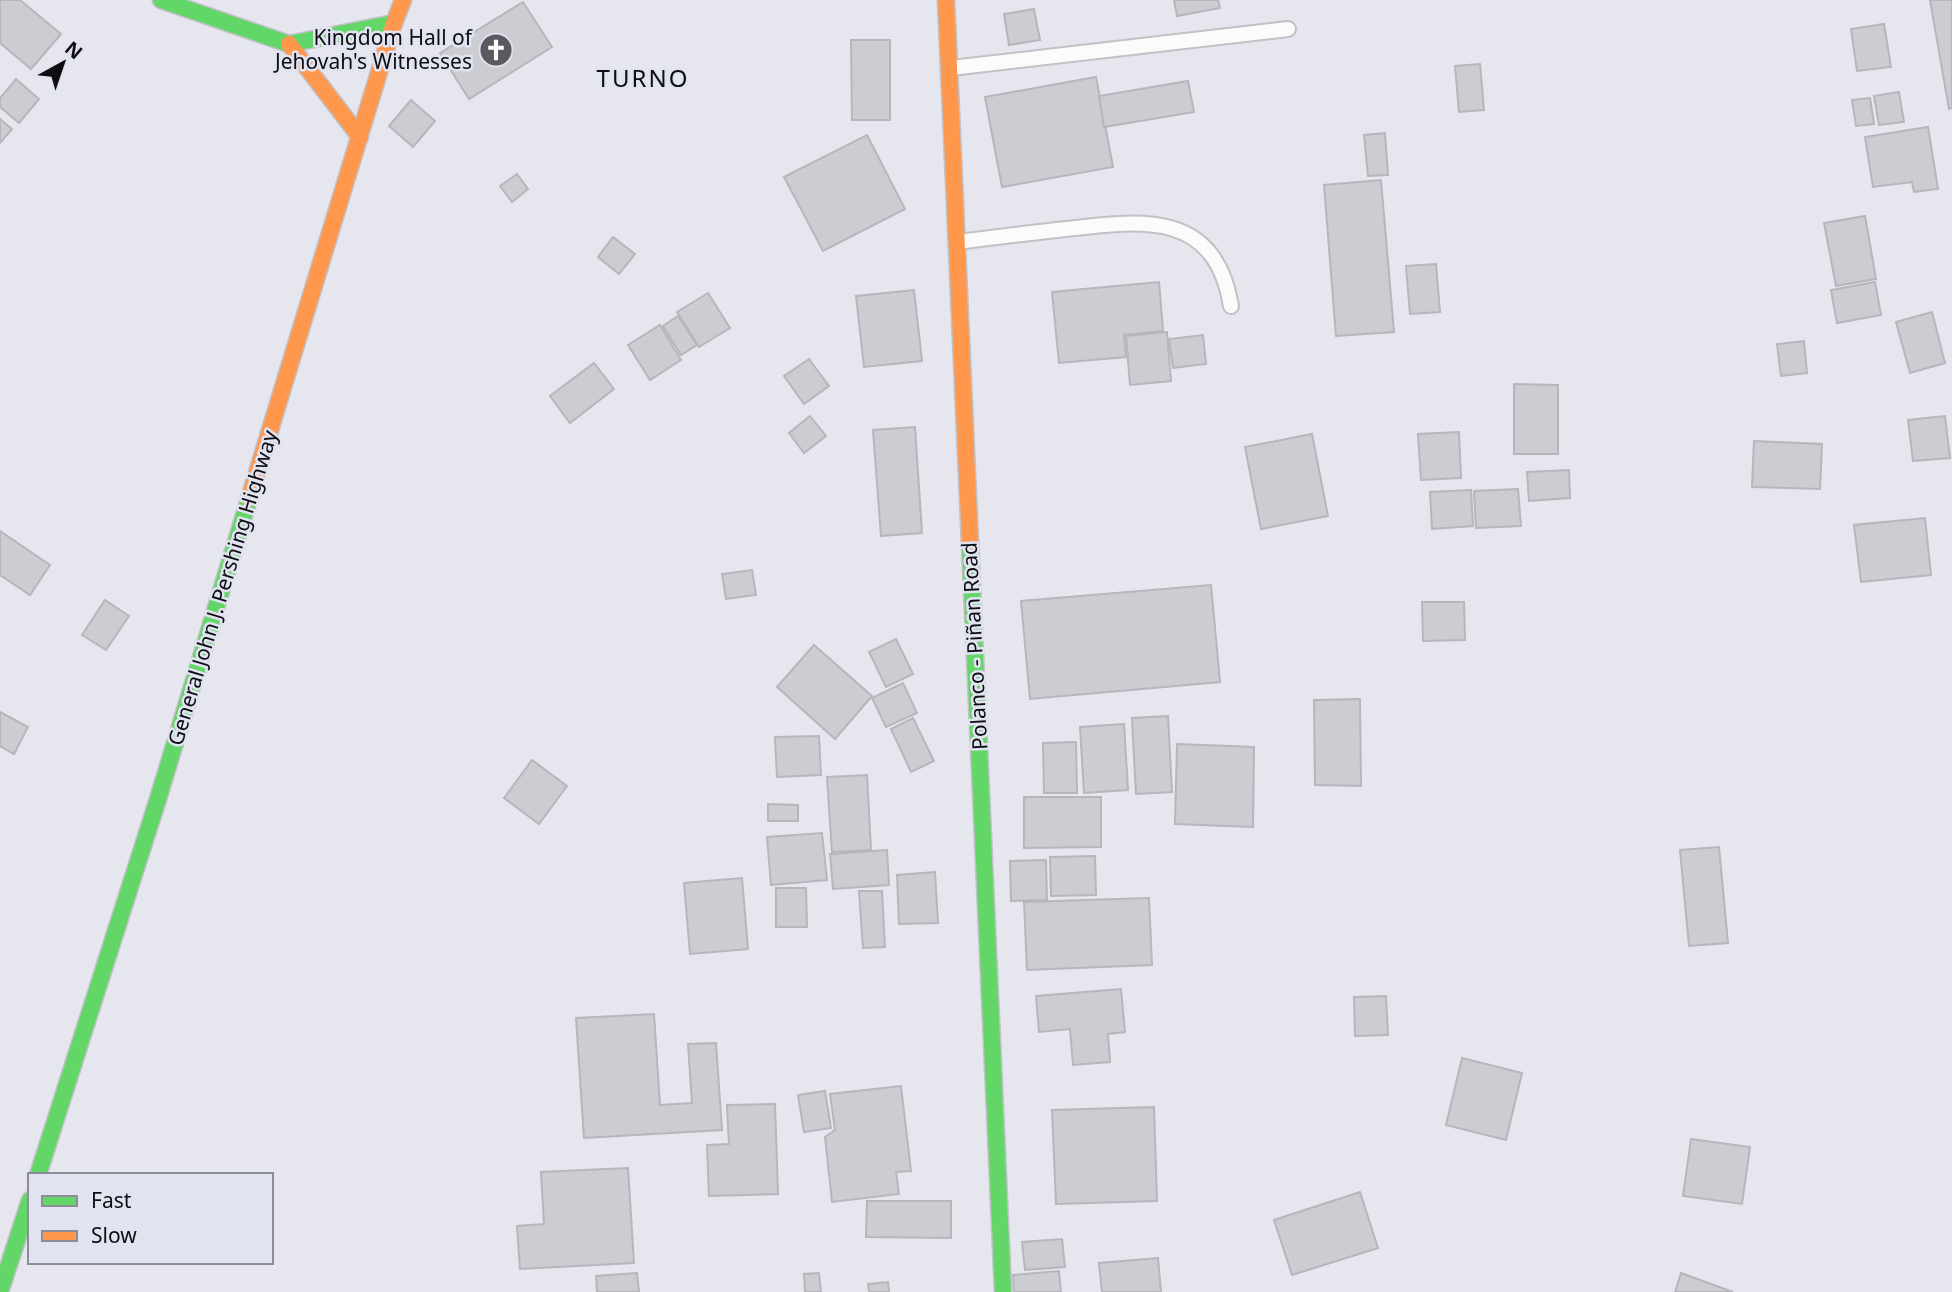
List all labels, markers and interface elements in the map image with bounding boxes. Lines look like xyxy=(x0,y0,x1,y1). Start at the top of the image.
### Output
place label: Kingdom Hall of Jehovah's Witnesses xyxy=(273,23,474,75)
north arrow xyxy=(28,28,98,98)
church icon: Kingdom Hall of Jehovah's Witnesses xyxy=(477,31,515,69)
text: N xyxy=(60,35,88,65)
district label: TURNO xyxy=(597,61,689,94)
street label: General John J. Pershing Highway xyxy=(161,426,284,749)
street label: Polanco - Piñan Road xyxy=(955,542,993,751)
legend xyxy=(28,1173,273,1264)
text: Fast xyxy=(91,1186,132,1214)
text: Slow xyxy=(91,1221,137,1249)

